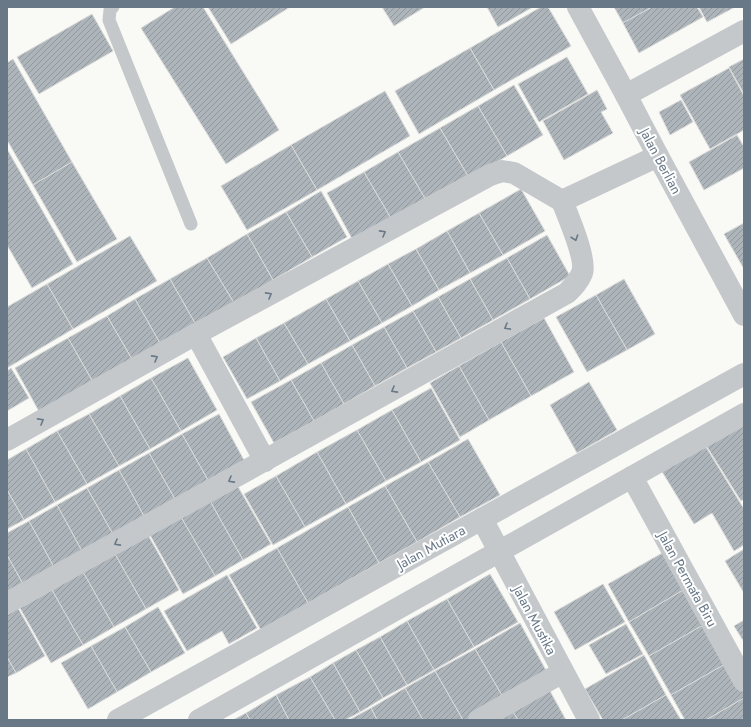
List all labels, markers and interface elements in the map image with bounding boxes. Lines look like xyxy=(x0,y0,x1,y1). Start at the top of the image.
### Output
street label: Jalan Berlian xyxy=(634,123,687,198)
one-way arrow xyxy=(379,230,386,238)
one-way arrow xyxy=(570,235,579,242)
one-way arrow xyxy=(264,292,272,300)
one-way arrow xyxy=(504,322,512,329)
one-way arrow xyxy=(151,355,158,362)
one-way arrow xyxy=(391,385,398,392)
one-way arrow xyxy=(37,418,44,425)
one-way arrow xyxy=(228,475,235,483)
street label: Jalan Mutiara xyxy=(391,520,469,575)
street label: Jalan Permata Biru xyxy=(652,526,723,630)
one-way arrow xyxy=(114,538,121,545)
street label: Jalan Mustika xyxy=(507,580,562,658)

